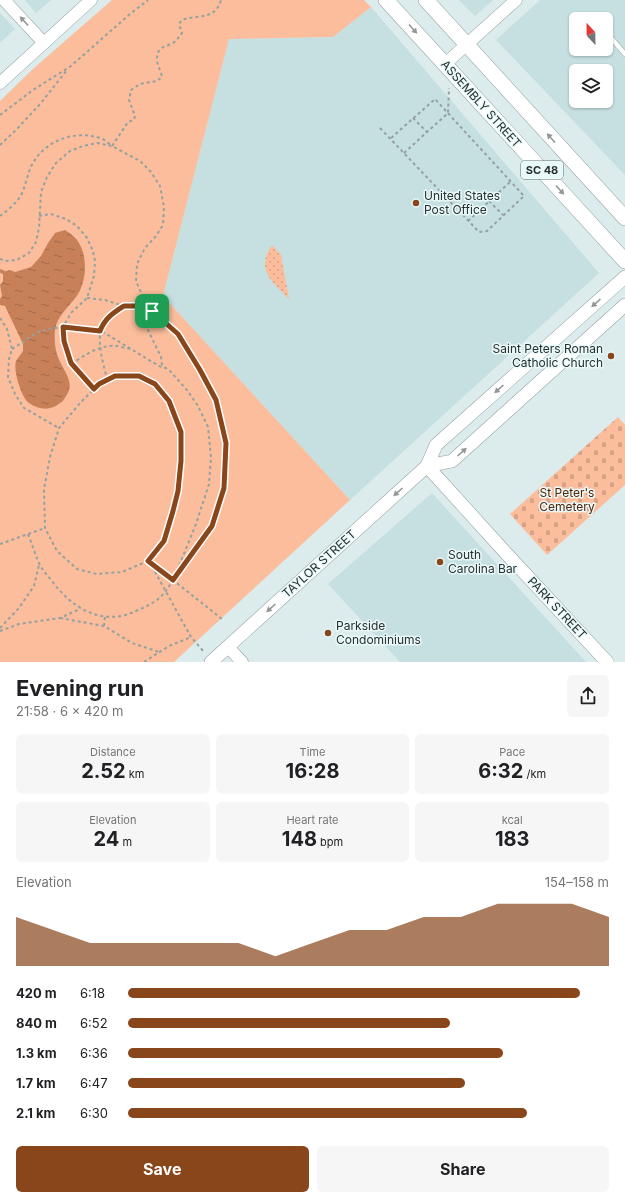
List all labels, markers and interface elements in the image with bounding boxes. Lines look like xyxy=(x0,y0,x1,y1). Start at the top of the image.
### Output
north arrow xyxy=(569,12,613,56)
map controls xyxy=(569,12,613,108)
one-way arrow xyxy=(20,16,29,26)
one-way arrow xyxy=(408,24,417,34)
street label: ASSEMBLY STREET xyxy=(438,57,525,151)
button: layers xyxy=(569,64,613,108)
one-way arrow xyxy=(547,132,556,143)
road number: SC 48 xyxy=(521,161,563,179)
one-way arrow xyxy=(556,185,565,196)
place label: United States Post Office xyxy=(424,188,500,217)
marker: United States Post Office xyxy=(411,198,421,208)
pin xyxy=(135,294,169,328)
one-way arrow xyxy=(591,298,601,307)
icon: arrive xyxy=(141,300,163,322)
place label: Saint Peters Roman Catholic Church xyxy=(493,341,603,370)
marker: Saint Peters Roman Catholic Church xyxy=(606,351,616,361)
one-way arrow xyxy=(494,384,504,394)
one-way arrow xyxy=(457,448,467,457)
park label: St Peter's Cemetery xyxy=(539,485,595,514)
one-way arrow xyxy=(393,487,403,497)
street label: TAYLOR STREET xyxy=(279,526,359,601)
place label: South Carolina Bar xyxy=(448,547,518,576)
marker: South Carolina Bar xyxy=(435,557,445,567)
street label: PARK STREET xyxy=(525,573,590,642)
one-way arrow xyxy=(266,603,276,613)
place label: Parkside Condominiums xyxy=(336,618,421,647)
marker: Parkside Condominiums xyxy=(323,628,333,638)
text: Evening run xyxy=(16,675,144,701)
button: share xyxy=(567,675,609,717)
text: 21:58 · 6 × 420 m xyxy=(16,703,124,719)
text: Distance xyxy=(90,745,136,759)
text: Time xyxy=(300,745,325,759)
text: Pace xyxy=(499,745,525,759)
text: 2.52 xyxy=(81,759,126,783)
text: 16:28 xyxy=(286,759,339,783)
text: 6:32 xyxy=(478,759,523,783)
text: km xyxy=(126,767,144,781)
text: /km xyxy=(523,767,546,781)
text: Elevation xyxy=(89,813,136,827)
text: Heart rate xyxy=(286,813,339,827)
text: kcal xyxy=(502,813,523,827)
text: 24 xyxy=(94,827,119,851)
text: 148 xyxy=(282,827,317,851)
text: 183 xyxy=(495,827,529,851)
text: m xyxy=(119,835,132,849)
text: bpm xyxy=(317,835,343,849)
text: Elevation xyxy=(16,874,72,890)
text: 154–158 m xyxy=(545,874,609,890)
text: 420 m xyxy=(16,985,57,1001)
text: 6:18 xyxy=(80,985,105,1001)
text: 840 m xyxy=(16,1015,57,1031)
text: 6:52 xyxy=(80,1015,108,1031)
text: 1.3 km xyxy=(16,1045,57,1061)
text: 6:36 xyxy=(80,1045,108,1061)
text: 1.7 km xyxy=(16,1075,56,1091)
text: 6:47 xyxy=(80,1075,108,1091)
text: 2.1 km xyxy=(16,1105,55,1121)
text: 6:30 xyxy=(80,1105,108,1121)
button: Save xyxy=(16,1146,309,1192)
button: Share xyxy=(317,1146,609,1192)

